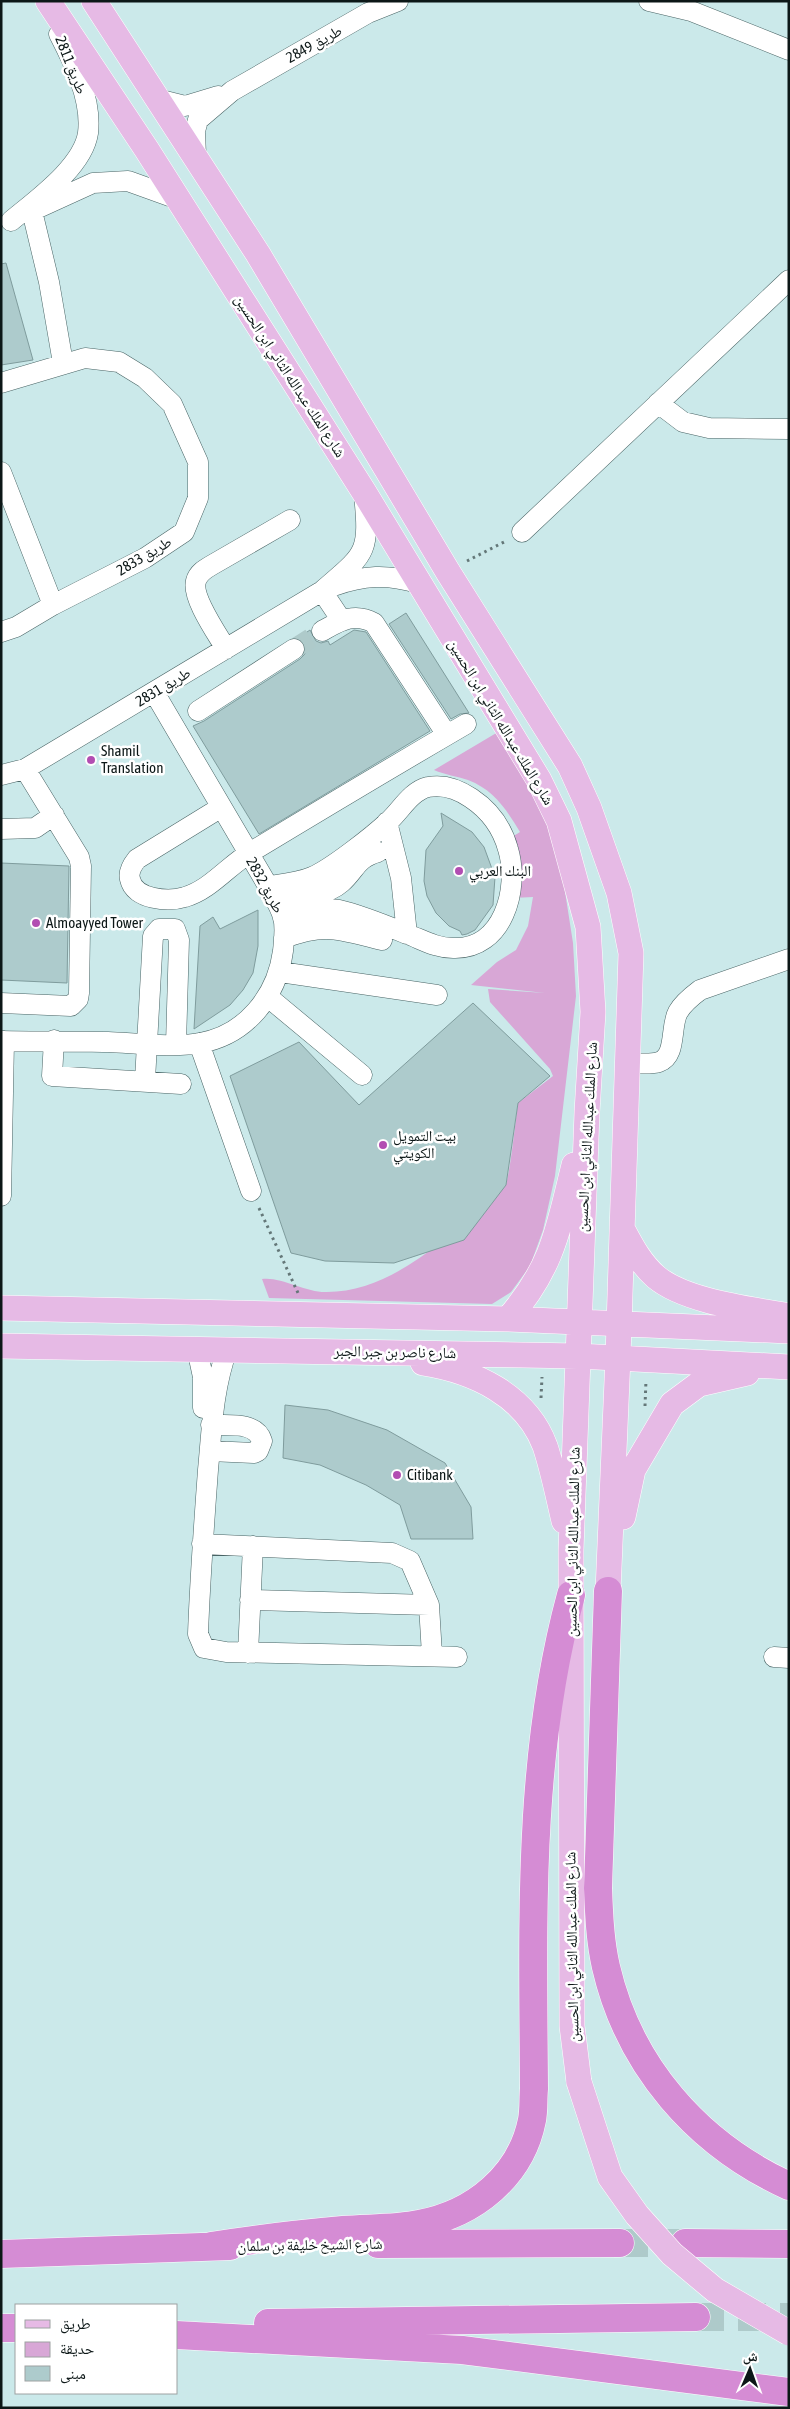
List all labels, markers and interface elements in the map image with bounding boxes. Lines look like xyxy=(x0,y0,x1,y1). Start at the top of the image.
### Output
street label: طريق 2849 xyxy=(283,21,346,68)
street label: طريق 2811 xyxy=(50,33,91,97)
street label: شارع الملك عبدالله الثاني ابن الحسين xyxy=(228,291,349,462)
street label: طريق 2833 xyxy=(113,533,175,580)
street label: شارع الملك عبدالله الثاني ابن الحسين xyxy=(442,636,558,810)
street label: طريق 2831 xyxy=(132,664,194,711)
place label: Shamil Translation xyxy=(101,742,163,776)
marker: Shamil Translation xyxy=(85,754,97,766)
street label: طريق 2832 xyxy=(241,854,288,917)
place label: البنك العربي xyxy=(469,862,531,883)
marker: البنك العربي xyxy=(453,865,465,877)
place label: Almoayyed Tower xyxy=(46,914,143,931)
marker: Almoayyed Tower xyxy=(30,917,42,929)
street label: شارع الملك عبدالله الثاني ابن الحسين xyxy=(573,1041,604,1233)
place label: بيت التمويل الكويتي xyxy=(393,1127,456,1165)
marker: بيت التمويل الكويتي xyxy=(377,1139,389,1151)
street label: شارع ناصر بن جبر الجبر xyxy=(333,1342,457,1363)
street label: شارع الملك عبدالله الثاني ابن الحسين xyxy=(562,1447,586,1637)
place label: Citibank xyxy=(407,1466,453,1483)
marker: Citibank xyxy=(391,1469,403,1481)
street label: شارع الملك عبدالله الثاني ابن الحسين xyxy=(561,1851,585,2042)
street label: شارع الشيخ خليفة بن سلمان xyxy=(237,2235,383,2256)
legend xyxy=(15,2304,178,2394)
text: طريق xyxy=(60,2315,91,2334)
text: حديقة xyxy=(60,2340,95,2357)
north arrow xyxy=(725,2344,775,2394)
text: ش xyxy=(743,2348,758,2365)
text: مبنى xyxy=(60,2365,86,2384)

